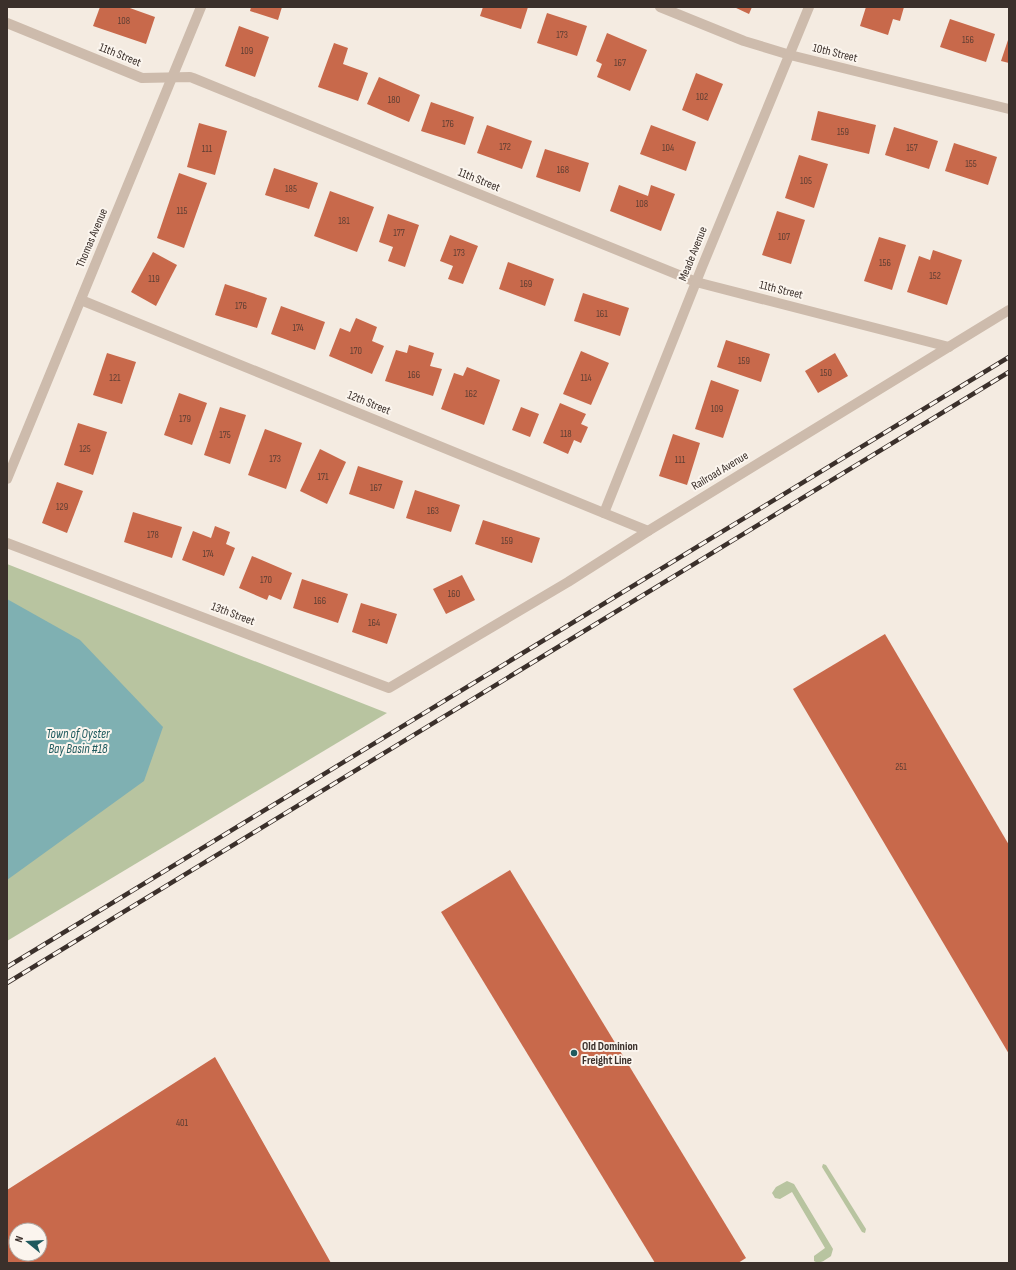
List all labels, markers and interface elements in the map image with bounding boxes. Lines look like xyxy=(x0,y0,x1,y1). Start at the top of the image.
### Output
house number: 108 xyxy=(118,15,130,27)
house number: 173 xyxy=(556,29,568,41)
house number: 156 xyxy=(962,34,974,46)
street label: 11th Street xyxy=(97,40,144,70)
street label: 10th Street xyxy=(811,40,859,66)
house number: 109 xyxy=(241,45,253,57)
house number: 167 xyxy=(614,57,626,69)
house number: 102 xyxy=(696,91,708,103)
house number: 180 xyxy=(388,94,400,106)
house number: 176 xyxy=(442,118,454,130)
house number: 159 xyxy=(837,126,849,138)
house number: 172 xyxy=(499,141,511,153)
house number: 104 xyxy=(662,142,674,154)
house number: 157 xyxy=(906,142,918,154)
house number: 111 xyxy=(202,143,213,155)
house number: 155 xyxy=(965,158,977,170)
house number: 168 xyxy=(557,164,569,176)
street label: 11th Street xyxy=(456,165,503,195)
house number: 105 xyxy=(800,175,812,187)
house number: 185 xyxy=(285,183,297,195)
house number: 108 xyxy=(636,198,648,210)
house number: 115 xyxy=(176,205,188,217)
street label: Thomas Avenue xyxy=(73,206,111,270)
house number: 181 xyxy=(338,215,350,227)
street label: Meade Avenue xyxy=(675,224,711,284)
house number: 177 xyxy=(393,227,405,239)
house number: 107 xyxy=(778,231,790,243)
house number: 173 xyxy=(453,247,465,259)
house number: 156 xyxy=(879,257,891,269)
house number: 152 xyxy=(929,270,941,282)
house number: 119 xyxy=(148,273,160,285)
street label: 11th Street xyxy=(758,277,805,303)
house number: 169 xyxy=(520,278,532,290)
house number: 176 xyxy=(235,300,247,312)
house number: 161 xyxy=(596,308,608,320)
house number: 174 xyxy=(292,322,304,334)
house number: 170 xyxy=(350,345,362,357)
house number: 159 xyxy=(738,355,750,367)
house number: 150 xyxy=(820,367,832,379)
house number: 166 xyxy=(408,369,420,381)
house number: 121 xyxy=(109,372,121,384)
house number: 114 xyxy=(580,372,592,384)
street label: 12th Street xyxy=(345,388,393,419)
house number: 162 xyxy=(465,388,477,400)
house number: 109 xyxy=(711,403,723,415)
house number: 179 xyxy=(179,413,191,425)
house number: 118 xyxy=(560,428,572,440)
house number: 175 xyxy=(219,429,231,441)
house number: 125 xyxy=(79,443,91,455)
street label: Railroad Avenue xyxy=(689,448,751,494)
house number: 173 xyxy=(269,453,281,465)
house number: 111 xyxy=(675,454,686,466)
house number: 171 xyxy=(317,471,329,483)
house number: 167 xyxy=(370,482,382,494)
house number: 129 xyxy=(56,501,68,513)
house number: 163 xyxy=(427,505,439,517)
house number: 178 xyxy=(147,529,159,541)
house number: 159 xyxy=(501,535,513,547)
house number: 174 xyxy=(202,548,214,560)
house number: 170 xyxy=(260,574,272,586)
house number: 160 xyxy=(448,588,460,600)
house number: 166 xyxy=(314,595,326,607)
street label: 13th Street xyxy=(209,599,257,629)
house number: 164 xyxy=(368,617,380,629)
water label: Town of Oyster Bay Basin #18 xyxy=(46,726,111,757)
house number: 251 xyxy=(895,761,907,773)
place label: Old Dominion Freight Line xyxy=(582,1039,638,1068)
marker: Old Dominion Freight Line xyxy=(569,1048,579,1058)
house number: 401 xyxy=(176,1117,189,1129)
north arrow xyxy=(8,1222,48,1262)
text: N xyxy=(12,1234,26,1244)

